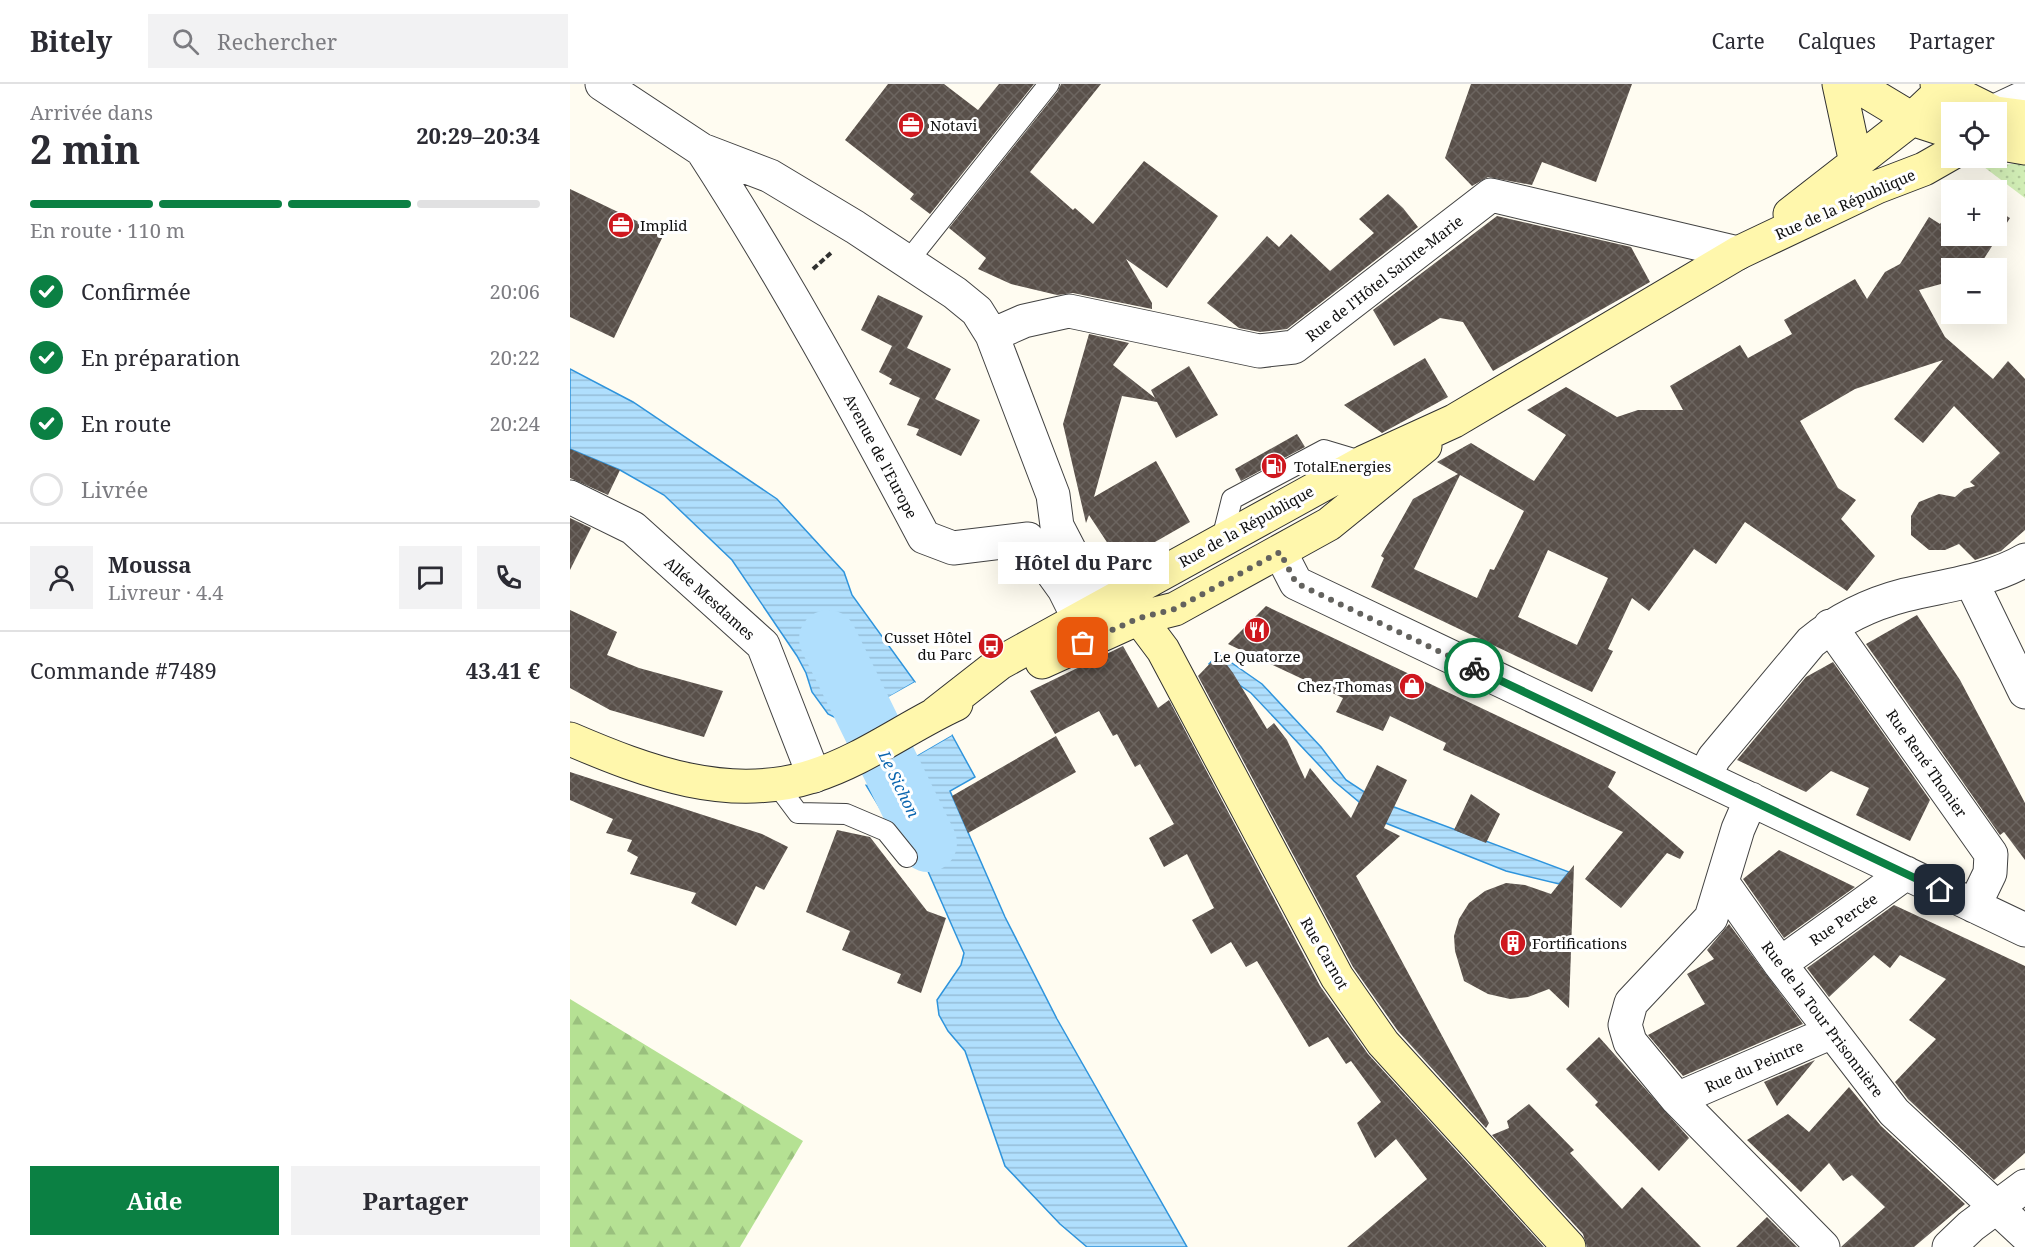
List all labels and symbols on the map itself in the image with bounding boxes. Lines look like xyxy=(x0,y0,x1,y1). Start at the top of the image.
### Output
office icon: Notavi xyxy=(896,110,926,140)
place label: Notavi xyxy=(930,115,978,135)
street label: Rue de la République xyxy=(1772,164,1918,244)
office icon: Implid xyxy=(606,210,636,240)
street label: Rue de l'Hôtel Sainte-Marie xyxy=(1301,210,1467,346)
place label: Implid xyxy=(640,215,688,235)
street label: Avenue de l'Europe xyxy=(840,390,922,522)
fuel station icon: TotalEnergies xyxy=(1259,451,1289,481)
place label: TotalEnergies xyxy=(1294,456,1391,476)
street label: Rue de la République xyxy=(1175,481,1317,571)
callout: Hôtel du Parc xyxy=(998,541,1168,583)
street label: Allée Mesdames xyxy=(660,552,760,644)
restaurant icon: Le Quatorze xyxy=(1242,615,1272,645)
pin xyxy=(1057,617,1108,668)
place label: Cusset Hôtel du Parc xyxy=(884,627,972,664)
bus stop icon: Cusset Hôtel du Parc xyxy=(976,631,1006,661)
courier xyxy=(1444,638,1504,698)
place label: Le Quatorze xyxy=(1213,646,1301,666)
shop icon: Chez Thomas xyxy=(1397,671,1427,701)
place label: Chez Thomas xyxy=(1297,676,1392,696)
street label: Rue René Thonier xyxy=(1882,705,1972,821)
water label: Le Sichon xyxy=(873,746,925,821)
pin xyxy=(1914,864,1965,915)
street label: Rue Percée xyxy=(1805,888,1881,950)
street label: Rue Carnot xyxy=(1296,914,1354,992)
building icon: Fortifications xyxy=(1498,928,1528,958)
place label: Fortifications xyxy=(1532,933,1627,953)
street label: Rue de la Tour Prisonnière xyxy=(1758,937,1888,1101)
street label: Rue du Peintre xyxy=(1702,1035,1806,1097)

